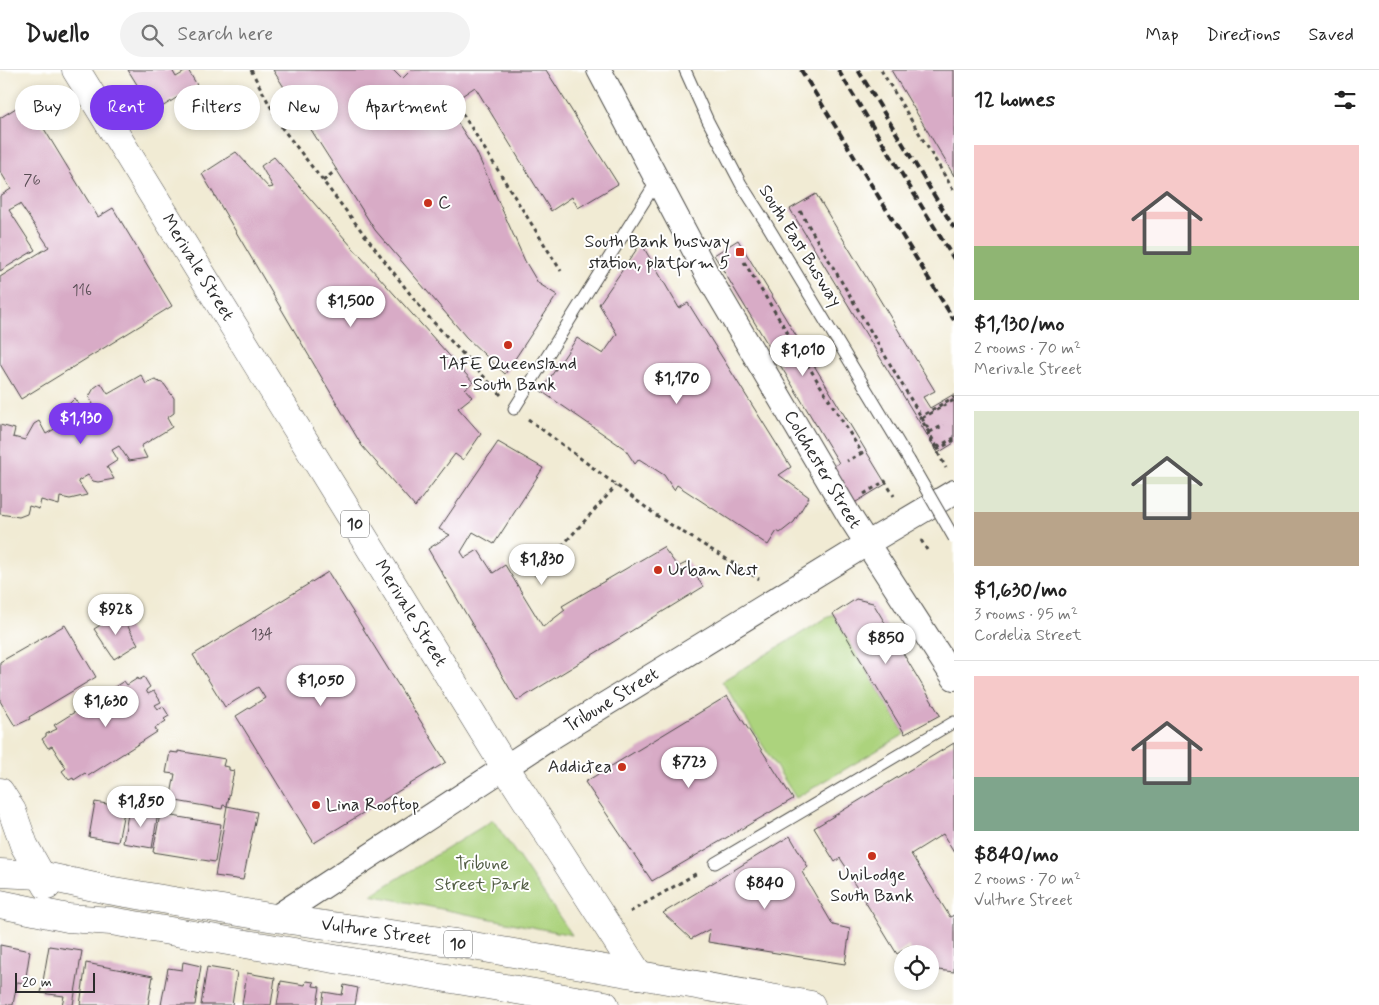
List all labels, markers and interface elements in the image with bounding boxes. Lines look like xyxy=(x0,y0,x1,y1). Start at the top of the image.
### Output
search box xyxy=(120,12,470,57)
text: Dwello xyxy=(25,19,90,50)
icon: search xyxy=(138,21,166,49)
text: Search here xyxy=(178,22,273,47)
text: Map xyxy=(1146,23,1179,47)
text: Directions xyxy=(1207,23,1281,47)
text: Saved xyxy=(1309,23,1354,47)
chip: Buy xyxy=(15,85,80,130)
chip: Rent xyxy=(90,85,164,130)
chip: Filters xyxy=(174,85,260,130)
chip: New xyxy=(270,85,338,130)
chip: Apartment xyxy=(348,85,466,130)
text: 12 homes xyxy=(974,86,1055,114)
icon: filters xyxy=(1331,86,1359,114)
house number: 76 xyxy=(23,171,41,191)
icon: home xyxy=(1122,178,1212,268)
street label: South East Busway xyxy=(753,180,847,312)
place label: C xyxy=(438,191,451,215)
marker: C xyxy=(422,197,434,209)
street label: Merivale Street xyxy=(156,210,240,326)
place label: South Bank busway station, platform 5 xyxy=(585,230,730,277)
marker: South Bank busway station, platform 5 xyxy=(734,246,746,258)
house number: 116 xyxy=(72,281,92,301)
pin: $1,500 xyxy=(310,286,392,328)
text: $1,500 xyxy=(327,291,375,312)
text: $1,130/mo xyxy=(974,310,1064,338)
pin: $1,010 xyxy=(762,334,844,377)
text: 2 rooms · 70 m² xyxy=(974,338,1081,359)
marker: TAFE Queensland - South Bank xyxy=(502,339,514,351)
text: $1,010 xyxy=(781,340,825,361)
place label: TAFE Queensland - South Bank xyxy=(439,352,577,397)
text: Merivale Street xyxy=(974,359,1082,380)
pin: $1,170 xyxy=(636,362,718,405)
text: $1,170 xyxy=(655,368,699,389)
pin: $1,130 xyxy=(40,402,122,445)
street label: Colchester Street xyxy=(778,406,867,534)
text: $1,130 xyxy=(60,408,102,429)
icon: home xyxy=(1122,443,1212,533)
road number: 10 xyxy=(341,510,369,538)
pin: $1,830 xyxy=(501,544,583,586)
text: $1,830 xyxy=(520,549,564,570)
street label: Merivale Street xyxy=(368,555,453,672)
place label: Urban Nest xyxy=(668,558,759,582)
marker: Urban Nest xyxy=(652,564,664,576)
text: $1,630/mo xyxy=(974,576,1067,604)
pin: $928 xyxy=(86,594,146,636)
text: $928 xyxy=(99,599,133,620)
text: 3 rooms · 95 m² xyxy=(974,604,1078,625)
pin: $850 xyxy=(856,622,916,665)
house number: 134 xyxy=(251,625,273,645)
text: Cordelia Street xyxy=(974,625,1082,646)
text: $850 xyxy=(868,628,904,649)
street label: Tribune Street xyxy=(560,662,664,738)
pin: $1,050 xyxy=(280,664,362,707)
text: $1,050 xyxy=(297,670,345,691)
pin: $1,630 xyxy=(65,686,147,728)
text: $1,630 xyxy=(84,691,128,712)
icon: home xyxy=(1122,708,1212,798)
pin: $723 xyxy=(659,746,719,789)
text: $723 xyxy=(672,752,706,773)
place label: Addictea xyxy=(548,755,612,779)
marker: Addictea xyxy=(616,761,628,773)
pin: $1,850 xyxy=(100,786,182,828)
text: $1,850 xyxy=(118,791,164,812)
place label: Lina Rooftop xyxy=(326,793,419,817)
marker: Lina Rooftop xyxy=(310,799,322,811)
text: $840/mo xyxy=(974,841,1058,869)
marker: UniLodge South Bank xyxy=(866,850,878,862)
park label: Tribune Street Park xyxy=(434,852,530,897)
place label: UniLodge South Bank xyxy=(830,863,914,908)
pin: $840 xyxy=(735,868,795,910)
text: 2 rooms · 70 m² xyxy=(974,869,1081,890)
text: $840 xyxy=(746,873,784,894)
text: Vulture Street xyxy=(974,890,1072,911)
street label: Vulture Street xyxy=(320,912,433,951)
road number: 10 xyxy=(444,931,472,958)
map controls xyxy=(894,945,939,990)
button: locate xyxy=(894,945,939,990)
scale bar xyxy=(15,970,95,993)
text: 20 m xyxy=(22,973,52,991)

